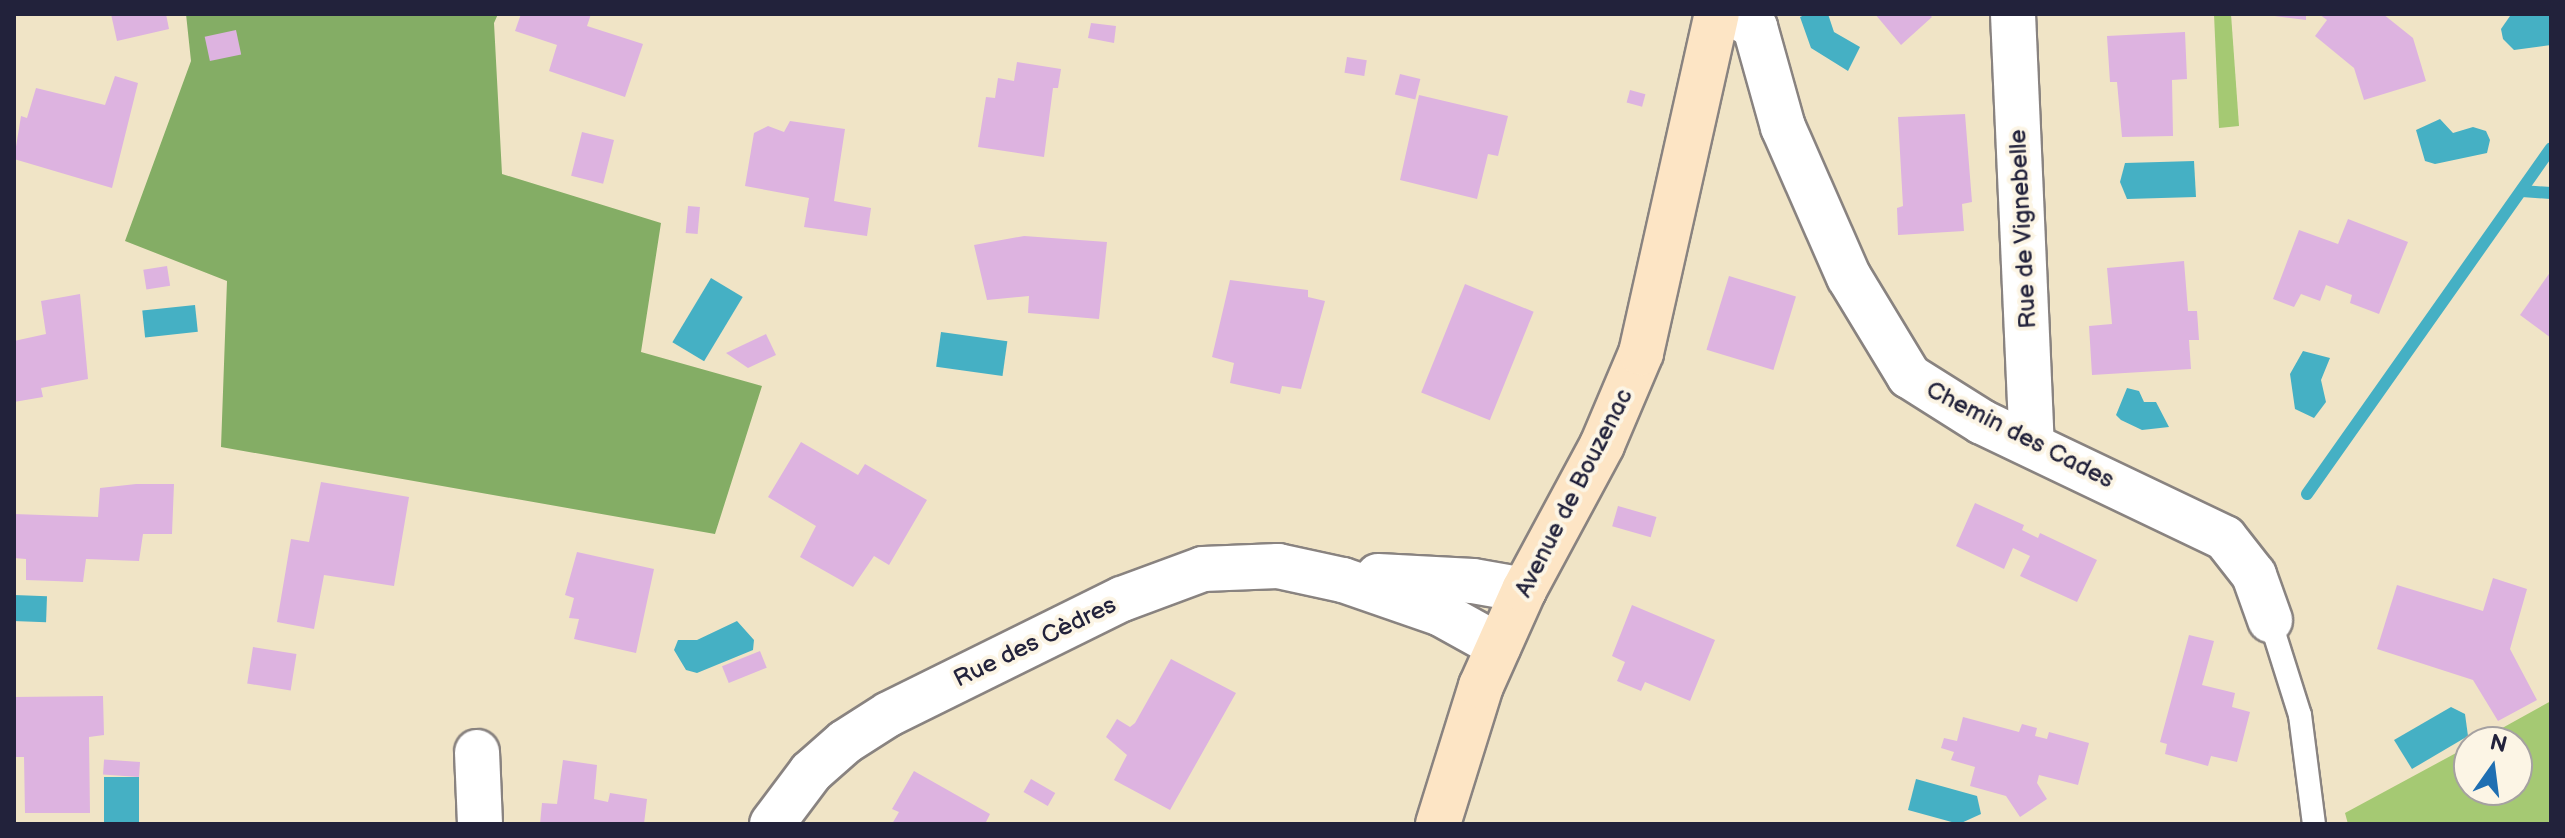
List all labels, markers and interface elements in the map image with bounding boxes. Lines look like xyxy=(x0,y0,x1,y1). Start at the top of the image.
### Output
street label: Rue de Vignebelle xyxy=(2003,128,2043,330)
street label: Chemin des Cades xyxy=(1921,375,2119,495)
street label: Avenue de Bouzenac xyxy=(1509,384,1639,602)
street label: Rue des Cèdres xyxy=(949,590,1121,694)
north arrow xyxy=(2453,726,2533,806)
text: N xyxy=(2487,729,2510,759)

